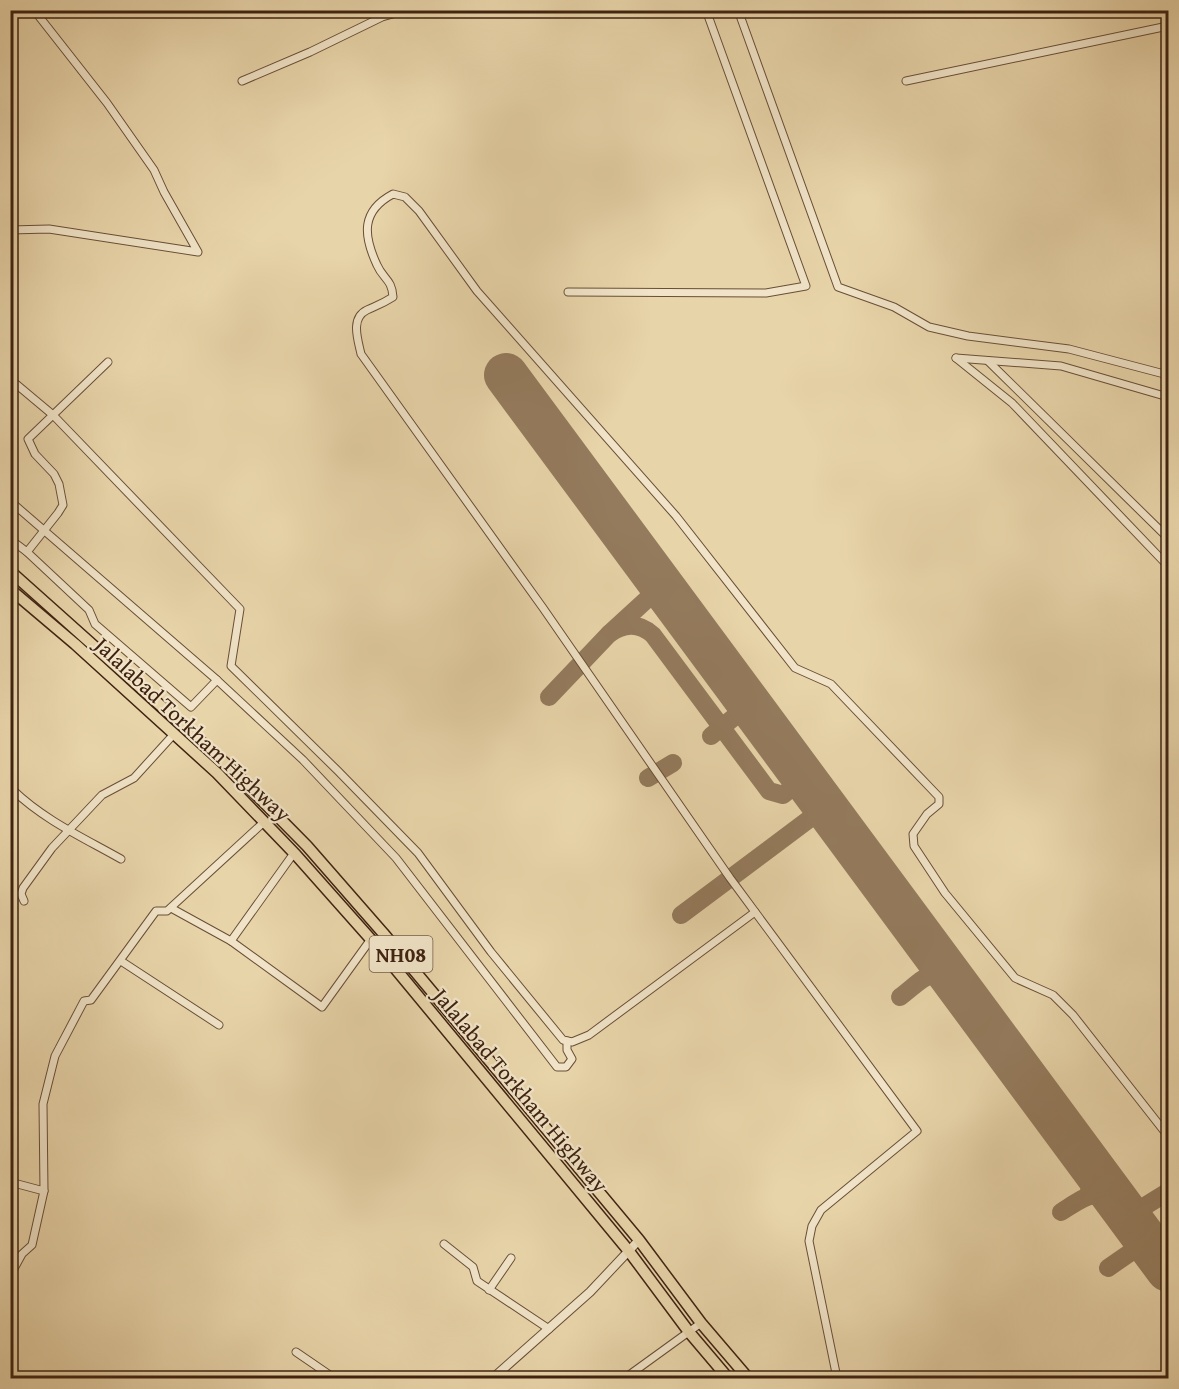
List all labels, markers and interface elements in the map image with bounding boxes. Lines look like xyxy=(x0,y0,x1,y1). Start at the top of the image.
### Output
street label: Jalalabad Torkham Highway xyxy=(86,627,298,829)
road number: NH08 xyxy=(370,936,432,972)
street label: Jalalabad Torkham Highway xyxy=(424,979,616,1199)

